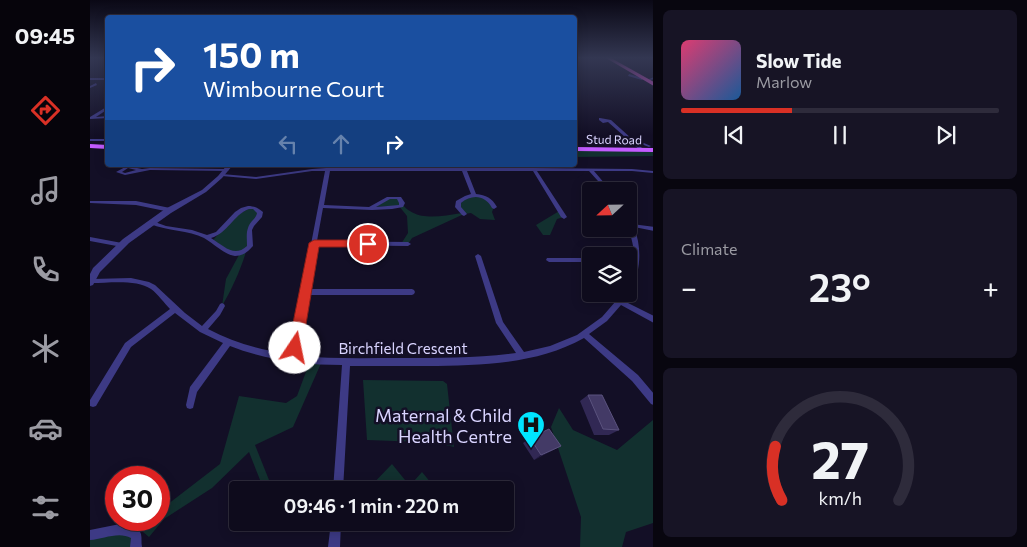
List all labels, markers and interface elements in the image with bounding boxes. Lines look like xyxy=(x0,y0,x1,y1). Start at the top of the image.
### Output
text: 09:45 xyxy=(15,22,75,49)
text: 150 m xyxy=(203,32,300,75)
icon: right xyxy=(120,35,185,100)
text: Slow Tide xyxy=(756,49,842,72)
text: Marlow xyxy=(756,72,812,91)
text: Wimbourne Court xyxy=(203,75,384,102)
icon: directions xyxy=(28,93,63,128)
icon: previous xyxy=(720,121,748,149)
icon: pause xyxy=(826,121,854,149)
icon: next xyxy=(932,121,960,149)
icon: left xyxy=(274,130,302,158)
icon: ahead xyxy=(327,130,355,158)
icon: right xyxy=(380,130,408,158)
street label: Stud Road xyxy=(586,132,642,146)
icon: music xyxy=(28,173,63,208)
north arrow xyxy=(582,182,638,238)
map controls xyxy=(582,182,637,302)
pin xyxy=(347,223,389,265)
icon: arrive xyxy=(354,230,382,258)
text: Climate xyxy=(681,239,737,258)
button: layers xyxy=(582,247,637,302)
icon: phone xyxy=(28,252,63,287)
text: 23° xyxy=(809,263,871,310)
text: − xyxy=(681,270,697,304)
text: + xyxy=(983,270,999,304)
position arrow xyxy=(268,321,320,373)
icon: climate xyxy=(28,331,63,366)
street label: Birchfield Crescent xyxy=(338,339,468,357)
place label: Maternal & Child Health Centre xyxy=(375,404,512,447)
hospital icon: Maternal & Child Health Centre xyxy=(516,410,546,449)
icon: car xyxy=(28,411,63,446)
text: 27 xyxy=(811,426,869,490)
speed limit sign: 30 xyxy=(105,466,170,531)
text: km/h xyxy=(818,487,862,509)
icon: filters xyxy=(28,490,63,525)
text: 09:46 · 1 min · 220 m xyxy=(284,494,459,517)

